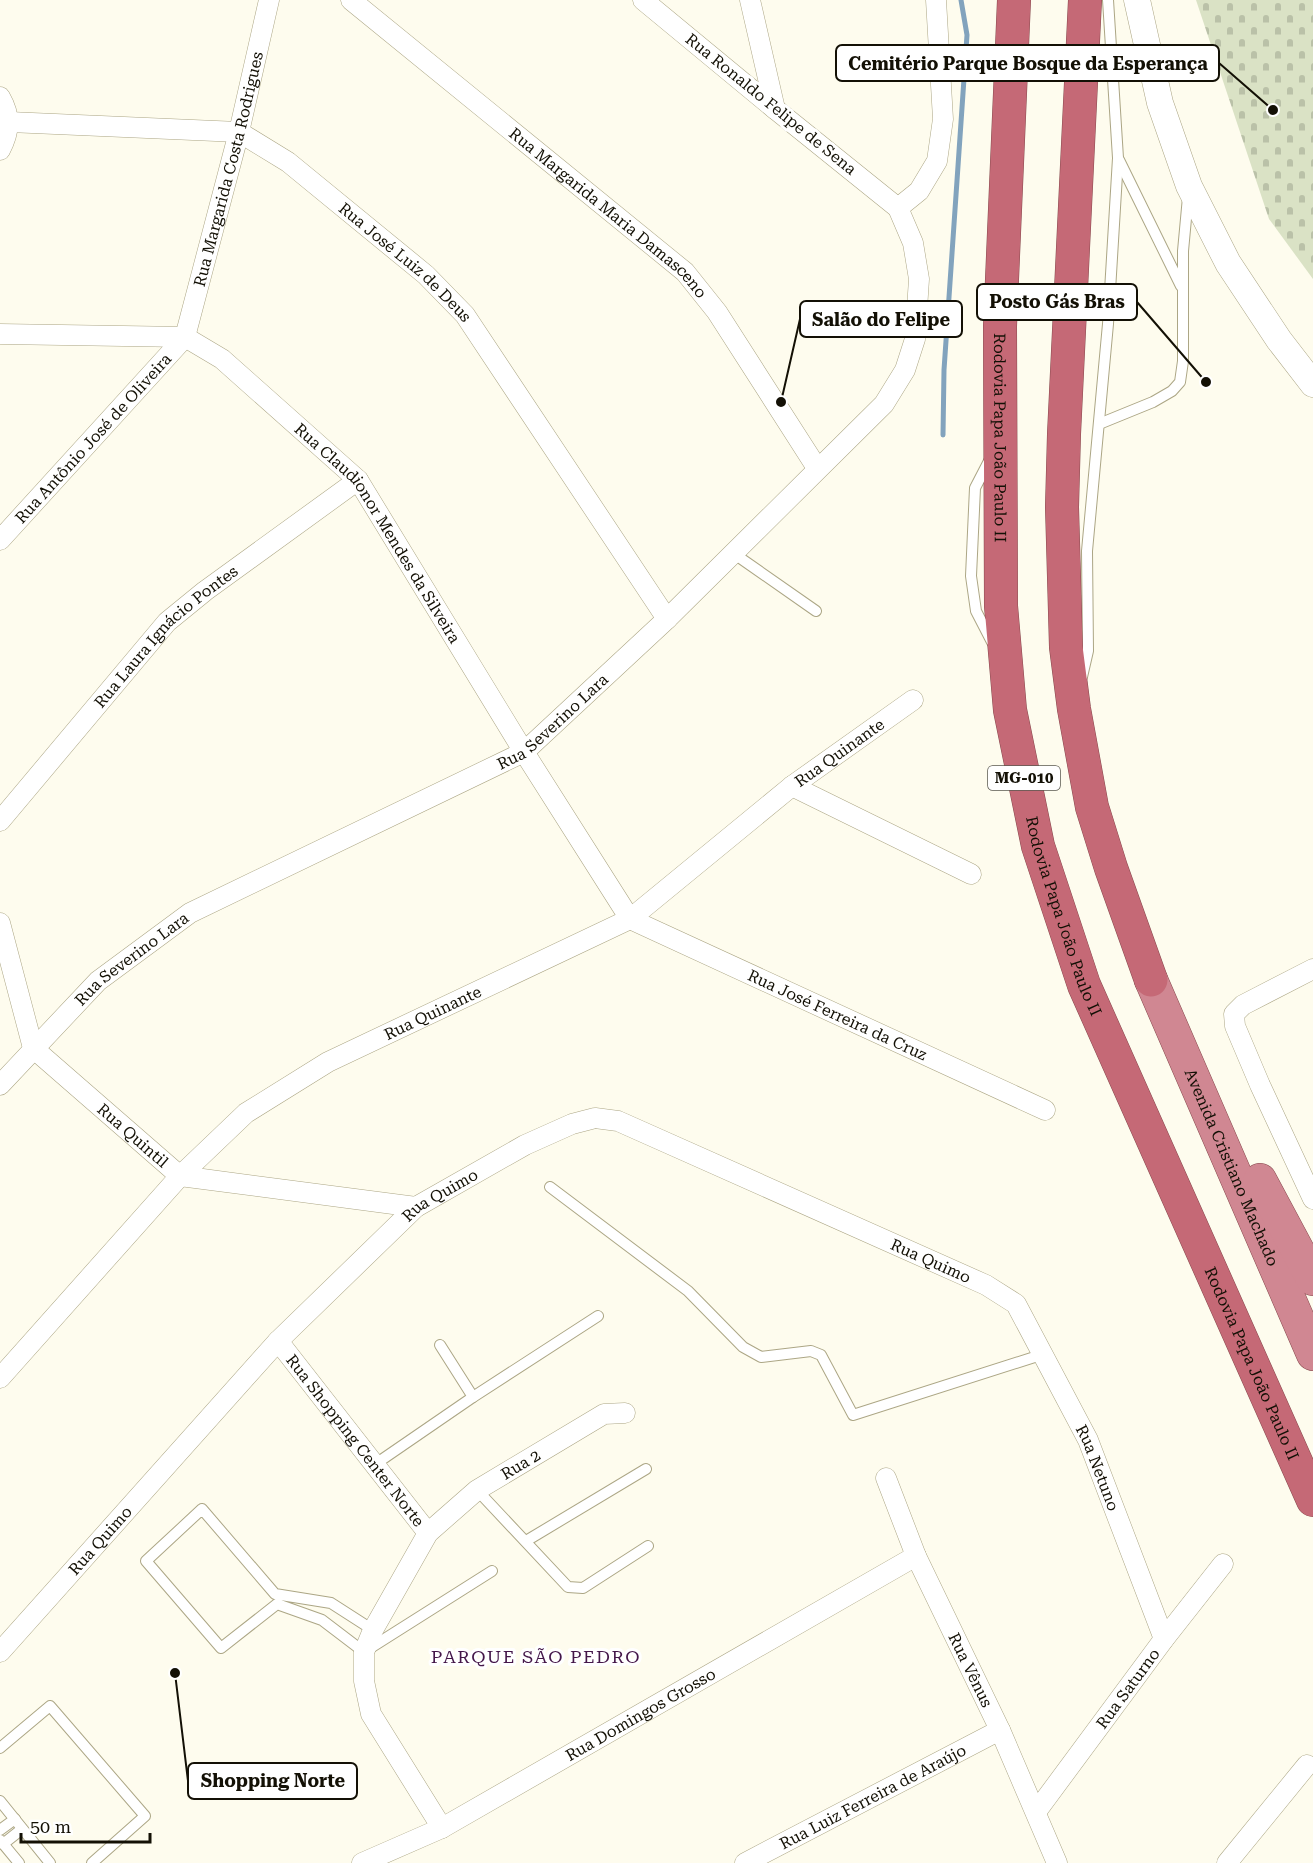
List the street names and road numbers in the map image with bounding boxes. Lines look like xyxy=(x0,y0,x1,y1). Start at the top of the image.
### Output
street label: Rua Ronaldo Felipe de Sena xyxy=(682,29,860,179)
street label: Rua Margarida Costa Rodrigues xyxy=(189,49,267,289)
street label: Rua Margarida Maria Damasceno xyxy=(506,123,711,302)
street label: Rua José Luiz de Deus xyxy=(335,198,476,325)
street label: Rodovia Papa João Paulo II xyxy=(991,333,1010,542)
street label: Rua Antônio José de Oliveira xyxy=(11,349,175,527)
street label: Rua Claudionor Mendes da Silveira xyxy=(291,419,465,647)
street label: Rua Laura Ignácio Pontes xyxy=(90,561,242,711)
street label: Rua Severino Lara xyxy=(494,669,612,773)
street label: Rua Quinante xyxy=(791,714,888,791)
road number: MG-010 xyxy=(988,766,1060,790)
street label: Rodovia Papa João Paulo II xyxy=(1023,814,1106,1019)
street label: Rua Severino Lara xyxy=(71,908,192,1009)
street label: Rua José Ferreira da Cruz xyxy=(745,965,930,1064)
street label: Rua Quinante xyxy=(381,981,484,1044)
street label: Avenida Cristiano Machado xyxy=(1181,1066,1283,1269)
street label: Rua Quintil xyxy=(94,1099,172,1171)
street label: Rua Quimo xyxy=(398,1164,481,1225)
street label: Rua Quimo xyxy=(888,1234,974,1287)
street label: Rodovia Papa João Paulo II xyxy=(1201,1264,1303,1463)
street label: Rua Shopping Center Norte xyxy=(282,1350,429,1530)
street label: Rua Netuno xyxy=(1072,1421,1124,1514)
street label: Rua 2 xyxy=(497,1445,543,1483)
street label: Rua Quimo xyxy=(64,1502,136,1578)
street label: Rua Vênus xyxy=(945,1630,997,1711)
street label: Rua Saturno xyxy=(1092,1644,1164,1732)
street label: Rua Domingos Grosso xyxy=(562,1664,719,1765)
street label: Rua Luiz Ferreira de Araújo xyxy=(776,1740,969,1853)

